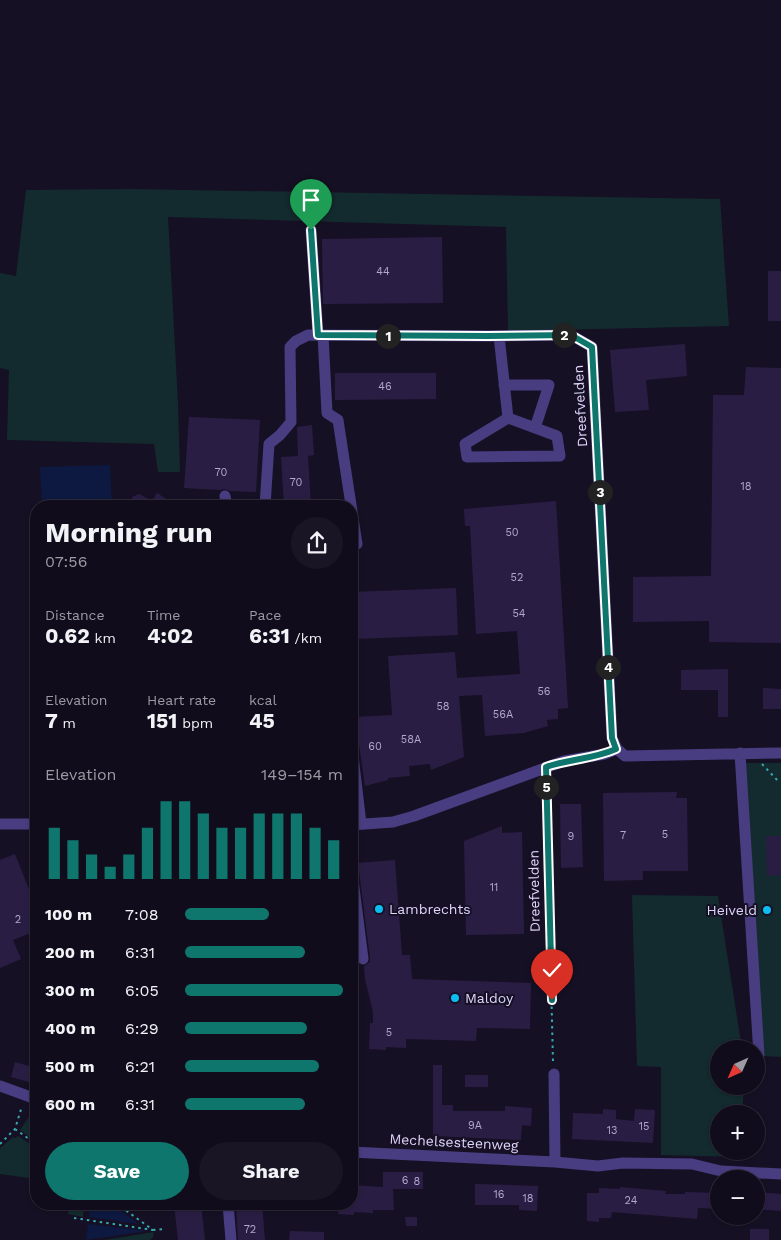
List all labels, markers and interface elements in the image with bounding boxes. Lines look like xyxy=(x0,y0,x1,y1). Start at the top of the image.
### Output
pin xyxy=(290,179,332,230)
icon: arrive xyxy=(297,186,325,214)
house number: 44 xyxy=(376,265,390,278)
pin: 2 xyxy=(552,322,576,348)
pin: 1 xyxy=(376,324,400,348)
text: 2 xyxy=(560,327,569,343)
text: 1 xyxy=(385,328,392,344)
street label: Dreefvelden xyxy=(570,365,590,447)
house number: 46 xyxy=(378,380,392,393)
house number: 70 xyxy=(215,466,228,479)
house number: 70 xyxy=(290,476,303,489)
pin: 3 xyxy=(588,480,612,504)
house number: 18 xyxy=(740,480,752,493)
text: 3 xyxy=(596,484,605,500)
text: Morning run xyxy=(45,516,213,549)
button: share xyxy=(291,517,343,569)
house number: 50 xyxy=(505,526,519,539)
text: 07:56 xyxy=(45,552,87,571)
house number: 52 xyxy=(511,571,523,584)
text: Distance xyxy=(45,607,105,623)
text: Time xyxy=(147,607,180,623)
text: Pace xyxy=(249,607,281,623)
house number: 54 xyxy=(512,607,526,620)
text: 0.62 xyxy=(45,623,90,648)
text: 4:02 xyxy=(147,623,193,648)
text: 6:31 xyxy=(249,623,290,648)
text: km xyxy=(90,630,116,646)
text: /km xyxy=(290,630,322,646)
pin: 4 xyxy=(596,654,620,680)
text: 4 xyxy=(604,659,613,675)
house number: 56 xyxy=(537,685,551,698)
text: Elevation xyxy=(45,692,108,708)
text: Heart rate xyxy=(147,692,216,708)
text: kcal xyxy=(249,692,277,708)
house number: 58 xyxy=(436,700,450,713)
text: 7 xyxy=(45,708,58,733)
text: 151 xyxy=(147,708,177,733)
text: 45 xyxy=(249,708,275,733)
house number: 56A xyxy=(493,708,513,721)
text: m xyxy=(58,715,76,731)
text: bpm xyxy=(177,715,213,731)
house number: 58A xyxy=(401,733,421,746)
house number: 60 xyxy=(368,740,382,753)
text: Elevation xyxy=(45,765,116,784)
text: 149–154 m xyxy=(261,765,343,784)
pin: 5 xyxy=(534,774,558,800)
text: 5 xyxy=(542,779,551,795)
house number: 5 xyxy=(662,828,668,841)
house number: 7 xyxy=(620,829,626,842)
house number: 9 xyxy=(568,830,575,843)
street label: Dreefvelden xyxy=(525,850,543,932)
house number: 11 xyxy=(490,881,498,894)
place label: Lambrechts xyxy=(389,901,471,917)
place label: Heiveld xyxy=(707,902,757,918)
marker: Lambrechts xyxy=(373,903,385,915)
marker: Heiveld xyxy=(761,904,773,916)
text: 100 m xyxy=(45,905,92,924)
text: 7:08 xyxy=(125,905,159,924)
house number: 2 xyxy=(15,913,21,926)
text: 200 m xyxy=(45,943,95,962)
text: 6:31 xyxy=(125,943,155,962)
pin xyxy=(531,949,573,1000)
icon: check xyxy=(538,956,566,984)
text: 300 m xyxy=(45,981,95,1000)
text: 6:05 xyxy=(125,981,159,1000)
place label: Maldoy xyxy=(465,990,514,1006)
marker: Maldoy xyxy=(449,992,461,1004)
text: 400 m xyxy=(45,1019,96,1038)
text: 6:29 xyxy=(125,1019,159,1038)
house number: 5 xyxy=(386,1026,392,1039)
north arrow xyxy=(710,1040,765,1095)
map controls xyxy=(710,1040,765,1225)
text: 500 m xyxy=(45,1057,95,1076)
text: 6:21 xyxy=(125,1057,155,1076)
text: 600 m xyxy=(45,1095,95,1114)
text: 6:31 xyxy=(125,1095,155,1114)
button: + xyxy=(710,1105,765,1160)
house number: 9A xyxy=(468,1119,482,1132)
house number: 15 xyxy=(639,1120,649,1133)
house number: 13 xyxy=(607,1124,617,1137)
street label: Mechelsesteenweg xyxy=(389,1131,519,1153)
button: Save xyxy=(45,1142,189,1200)
button: Share xyxy=(199,1142,343,1200)
button: − xyxy=(710,1170,765,1225)
house number: 6 xyxy=(402,1174,409,1187)
house number: 8 xyxy=(414,1175,421,1188)
house number: 16 xyxy=(494,1188,505,1201)
house number: 18 xyxy=(522,1192,534,1205)
house number: 24 xyxy=(625,1194,638,1207)
house number: 72 xyxy=(244,1223,256,1236)

